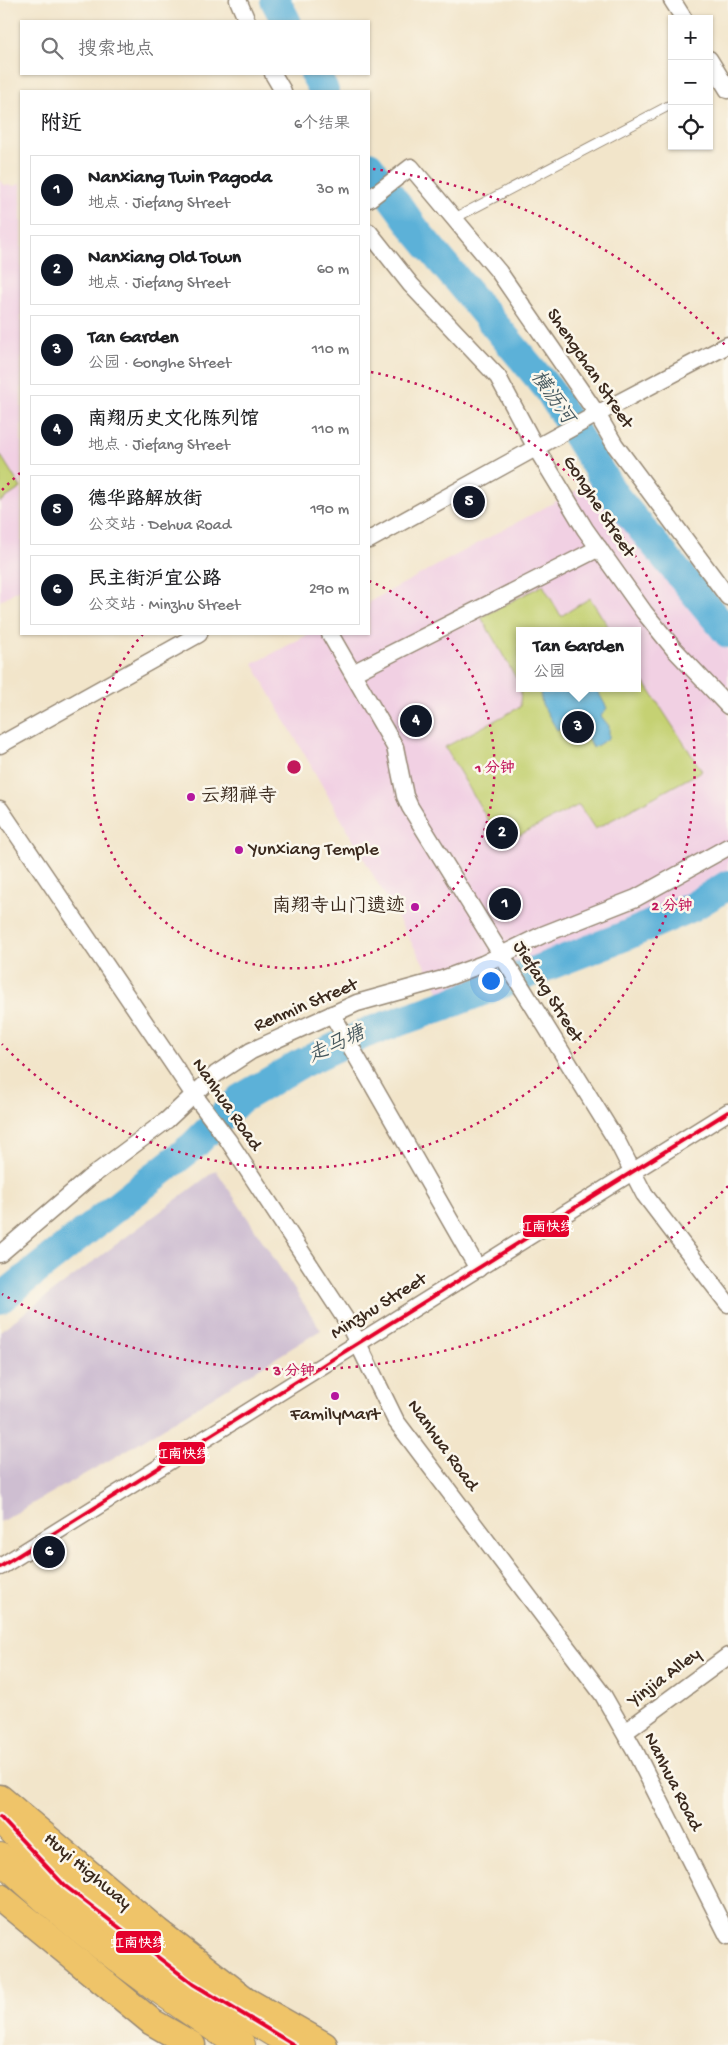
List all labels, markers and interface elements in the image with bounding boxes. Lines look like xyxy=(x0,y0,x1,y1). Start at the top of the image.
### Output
map controls xyxy=(668,15,713,150)
button: + xyxy=(668,15,713,60)
search box xyxy=(20,20,370,75)
icon: search xyxy=(38,34,66,62)
text: 搜索地点 xyxy=(78,39,154,62)
button: − xyxy=(668,60,713,105)
button: locate xyxy=(668,105,713,150)
text: 附近 xyxy=(40,113,82,138)
text: 6个结果 xyxy=(294,116,350,135)
text: Nanxiang Twin Pagoda xyxy=(88,167,272,190)
text: 1 xyxy=(54,181,60,200)
text: 30 m xyxy=(316,181,349,200)
text: 地点 · Jiefang Street xyxy=(88,195,230,214)
text: Nanxiang Old Town xyxy=(88,247,241,270)
text: 2 xyxy=(53,261,61,280)
text: 60 m xyxy=(317,261,349,280)
text: 地点 · Jiefang Street xyxy=(88,275,230,294)
street label: Shengchan Street xyxy=(540,305,639,435)
text: Tan Garden xyxy=(88,327,179,350)
text: 3 xyxy=(53,341,61,360)
text: 110 m xyxy=(312,341,349,360)
text: 公园 · Gonghe Street xyxy=(88,355,231,374)
water label: 横沥河 xyxy=(524,366,581,432)
text: 南翔历史文化陈列馆 xyxy=(88,409,259,432)
text: 4 xyxy=(53,421,61,440)
text: 110 m xyxy=(312,421,349,440)
text: 地点 · Jiefang Street xyxy=(88,437,230,456)
street label: Gonghe Street xyxy=(557,452,641,564)
pin: 5 xyxy=(453,483,485,521)
text: 德华路解放街 xyxy=(88,489,202,512)
text: 5 xyxy=(53,501,61,520)
text: 190 m xyxy=(310,501,349,520)
text: 公交站 · Dehua Road xyxy=(88,517,231,536)
text: 民主街沪宜公路 xyxy=(88,569,221,592)
text: 6 xyxy=(53,581,61,600)
text: 290 m xyxy=(309,581,349,600)
text: 公交站 · Minzhu Street xyxy=(88,597,240,616)
popup xyxy=(516,627,641,692)
text: Tan Garden xyxy=(533,636,624,659)
text: 公园 xyxy=(533,664,565,683)
pin: 4 xyxy=(400,702,432,740)
pin: 3 xyxy=(562,708,594,746)
centre of rings xyxy=(285,758,303,776)
text: 1 分钟 xyxy=(474,759,515,778)
place label: 云翔禅寺 xyxy=(201,785,277,809)
marker: 云翔禅寺 xyxy=(185,791,197,803)
pin: 2 xyxy=(486,814,518,852)
place label: Yunxiang Temple xyxy=(247,839,379,862)
marker: Yunxiang Temple xyxy=(233,844,245,856)
pin: 1 xyxy=(489,885,521,923)
place label: 南翔寺山门遗迹 xyxy=(272,895,405,919)
text: 2 分钟 xyxy=(652,897,692,916)
marker: 南翔寺山门遗迹 xyxy=(409,901,421,913)
street label: Jiefang Street xyxy=(507,937,589,1049)
your location xyxy=(478,968,504,994)
street label: Renmin Street xyxy=(251,973,363,1038)
water label: 走马塘 xyxy=(304,1020,371,1069)
street label: Nanhua Road xyxy=(186,1054,267,1157)
line badge: 虹南快线 xyxy=(522,1214,570,1238)
text: 虹南快线 xyxy=(518,1219,574,1237)
street label: Minzhu Street xyxy=(327,1267,433,1346)
text: 3 分钟 xyxy=(272,1362,315,1381)
marker: FamilyMart xyxy=(329,1390,341,1402)
street label: Nanhua Road xyxy=(401,1396,484,1498)
place label: FamilyMart xyxy=(289,1404,382,1427)
line badge: 虹南快线 xyxy=(158,1441,206,1465)
text: 虹南快线 xyxy=(154,1446,210,1464)
pin: 6 xyxy=(33,1533,65,1571)
street label: Yinjia Alley xyxy=(622,1643,707,1714)
street label: Nanhua Road xyxy=(637,1729,708,1837)
street label: Huyi Highway xyxy=(38,1828,136,1916)
line badge: 虹南快线 xyxy=(115,1930,162,1954)
text: 虹南快线 xyxy=(110,1935,166,1953)

